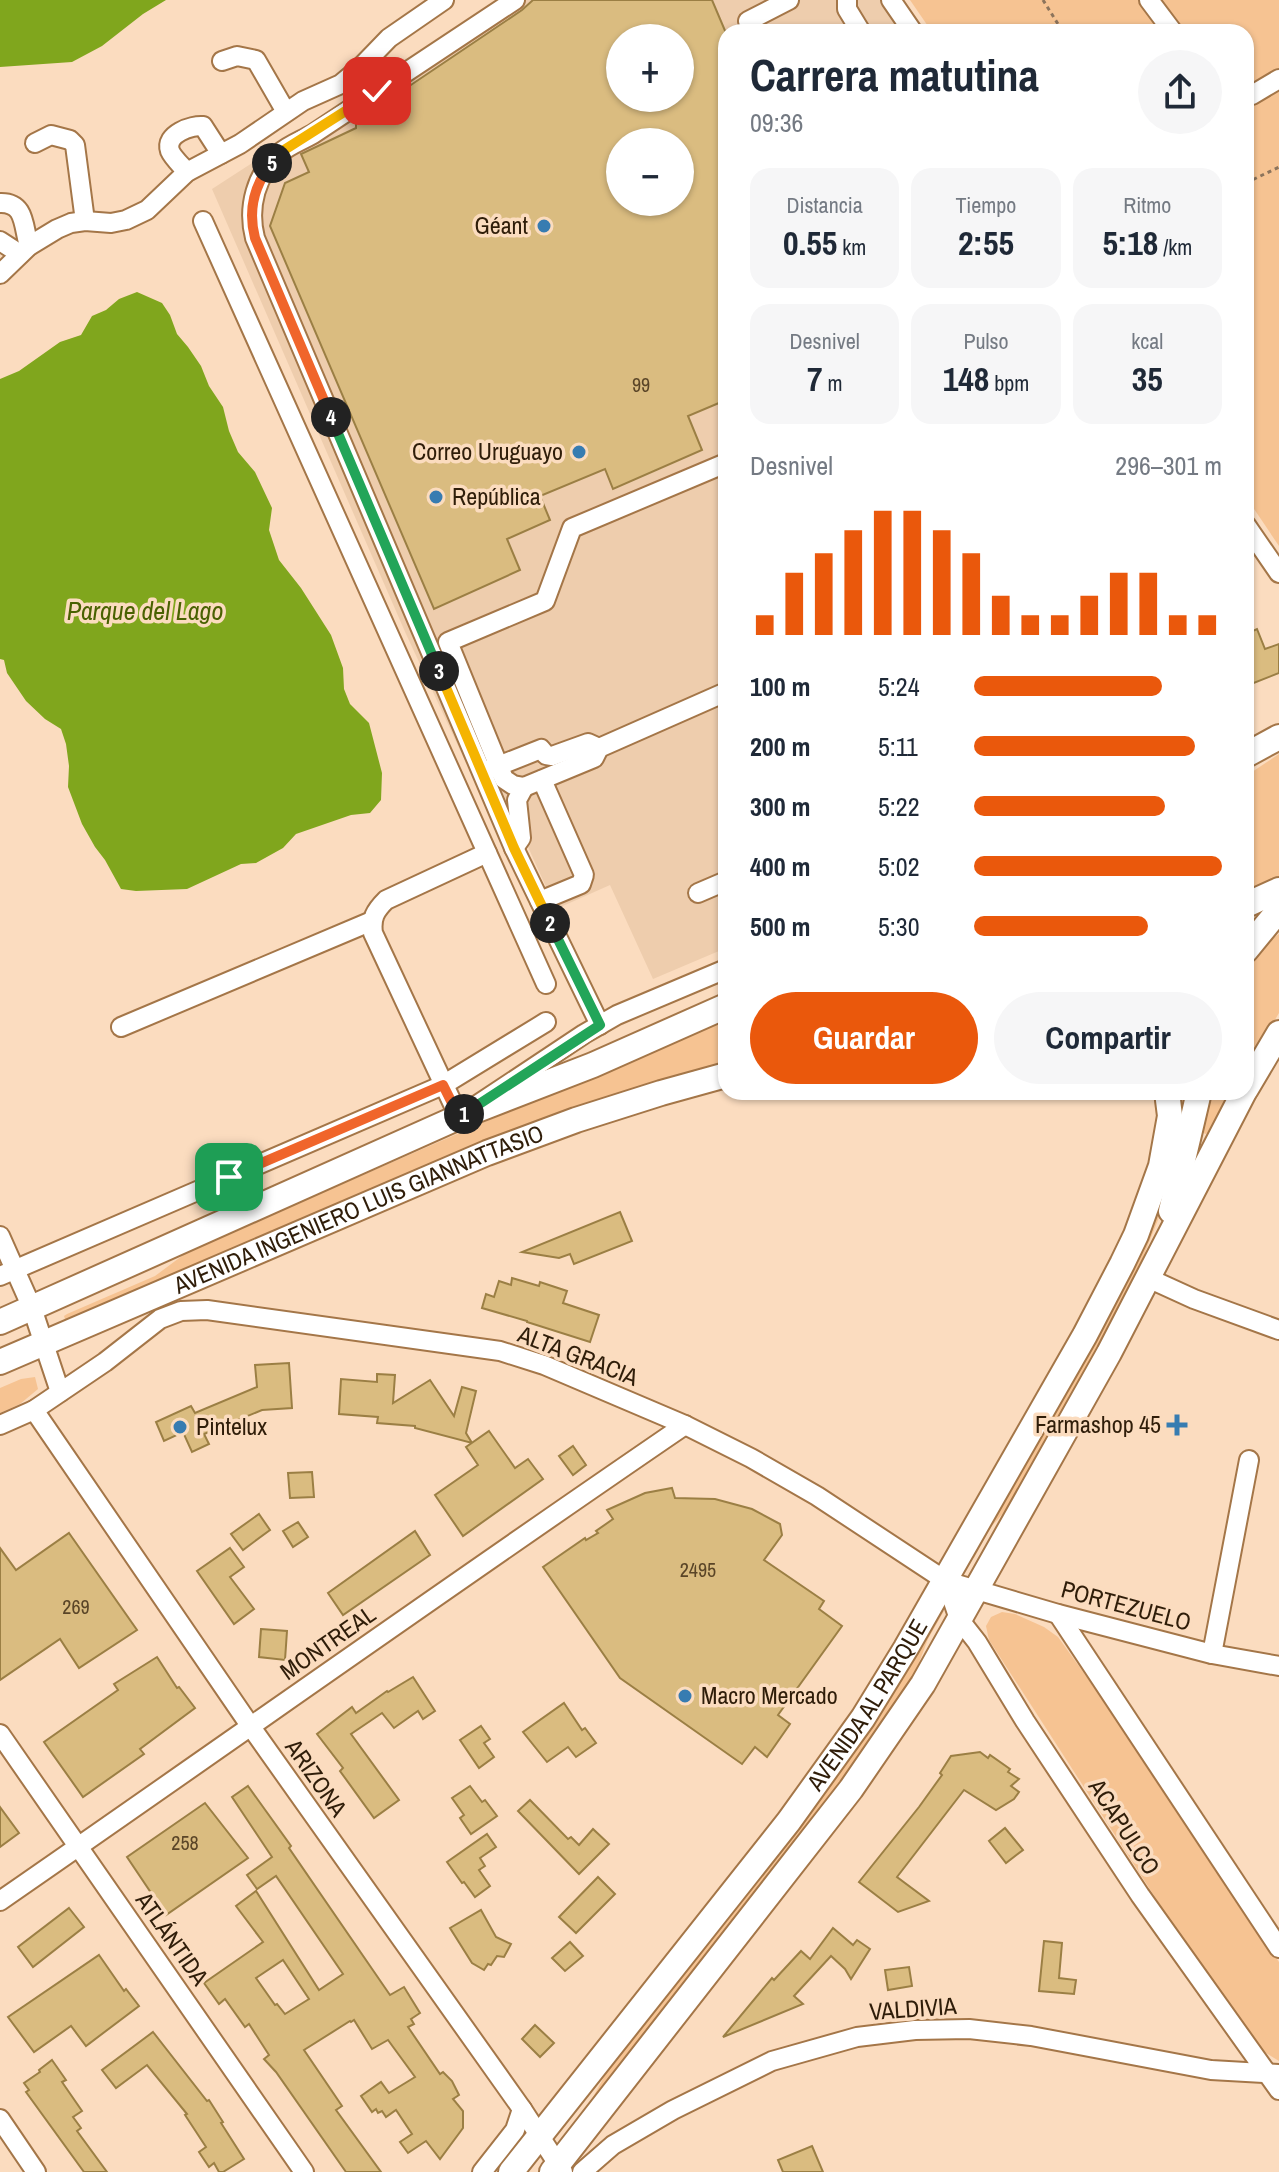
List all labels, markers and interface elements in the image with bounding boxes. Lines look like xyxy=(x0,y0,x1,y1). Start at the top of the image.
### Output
map controls xyxy=(606,24,694,216)
button: + xyxy=(606,24,694,112)
text: Carrera matutina xyxy=(750,45,1039,105)
button: share xyxy=(1138,50,1222,134)
pin xyxy=(343,57,411,125)
icon: check xyxy=(355,69,399,113)
text: 09:36 xyxy=(750,105,803,140)
button: − xyxy=(606,128,694,216)
pin: 5 xyxy=(252,143,292,183)
text: 5 xyxy=(267,148,277,178)
text: Distancia xyxy=(787,190,863,220)
text: Tiempo xyxy=(956,190,1016,220)
text: Ritmo xyxy=(1123,190,1171,220)
place label: Géant xyxy=(474,209,529,241)
marker: Géant xyxy=(535,217,553,235)
text: 0.55 xyxy=(783,220,837,266)
text: 2:55 xyxy=(958,220,1014,266)
text: 5:18 xyxy=(1102,220,1158,266)
text: km xyxy=(837,232,866,262)
text: /km xyxy=(1158,232,1192,262)
text: Desnivel xyxy=(790,326,860,356)
text: Pulso xyxy=(963,326,1009,356)
text: kcal xyxy=(1131,326,1163,356)
text: 7 xyxy=(807,356,822,402)
text: 148 xyxy=(943,356,989,402)
text: 35 xyxy=(1132,356,1163,402)
text: m xyxy=(822,368,842,398)
text: bpm xyxy=(989,368,1029,398)
house number: 99 xyxy=(632,371,650,398)
pin: 4 xyxy=(311,397,351,437)
text: 4 xyxy=(326,402,336,432)
place label: Correo Uruguayo xyxy=(412,435,563,467)
marker: Correo Uruguayo xyxy=(570,443,588,461)
text: Desnivel xyxy=(750,448,833,483)
text: 296–301 m xyxy=(1115,448,1222,483)
place label: República xyxy=(452,480,541,512)
marker: República xyxy=(427,488,445,506)
water label: Parque del Lago xyxy=(67,593,223,628)
pin: 3 xyxy=(419,651,459,691)
text: 3 xyxy=(434,656,444,686)
text: 100 m xyxy=(750,669,810,704)
text: 5:24 xyxy=(878,669,920,704)
text: 200 m xyxy=(750,729,810,764)
text: 5:11 xyxy=(878,729,918,764)
text: 300 m xyxy=(750,789,810,824)
text: 5:22 xyxy=(878,789,920,824)
text: 400 m xyxy=(750,849,810,884)
text: 5:02 xyxy=(878,849,920,884)
pin: 2 xyxy=(530,903,570,943)
text: 2 xyxy=(545,908,555,938)
text: 500 m xyxy=(750,909,810,944)
text: 5:30 xyxy=(878,909,920,944)
button: Guardar xyxy=(750,992,978,1084)
button: Compartir xyxy=(994,992,1222,1084)
pin: 1 xyxy=(444,1094,484,1134)
text: 1 xyxy=(459,1099,469,1129)
street label: AVENIDA INGENIERO LUIS GIANNATTASIO xyxy=(168,1116,548,1301)
pin xyxy=(195,1143,263,1211)
icon: arrive xyxy=(207,1155,251,1199)
street label: ALTA GRACIA xyxy=(513,1317,644,1393)
place label: Farmashop 45 xyxy=(1035,1408,1161,1440)
place label: Pintelux xyxy=(196,1410,267,1442)
marker: Farmashop 45 xyxy=(1168,1416,1186,1434)
marker: Pintelux xyxy=(171,1418,189,1436)
house number: 2495 xyxy=(680,1556,716,1583)
street label: PORTEZUELO xyxy=(1058,1572,1195,1638)
house number: 269 xyxy=(62,1593,90,1620)
street label: MONTREAL xyxy=(273,1598,381,1687)
street label: AVENIDA AL PARQUE xyxy=(798,1613,934,1797)
place label: Macro Mercado xyxy=(701,1679,838,1711)
marker: Macro Mercado xyxy=(676,1687,694,1705)
street label: ARIZONA xyxy=(278,1732,356,1823)
street label: ACAPULCO xyxy=(1081,1772,1168,1881)
house number: 258 xyxy=(171,1829,199,1856)
street label: ATLÁNTIDA xyxy=(129,1885,217,1992)
street label: VALDIVIA xyxy=(868,1989,958,2027)

